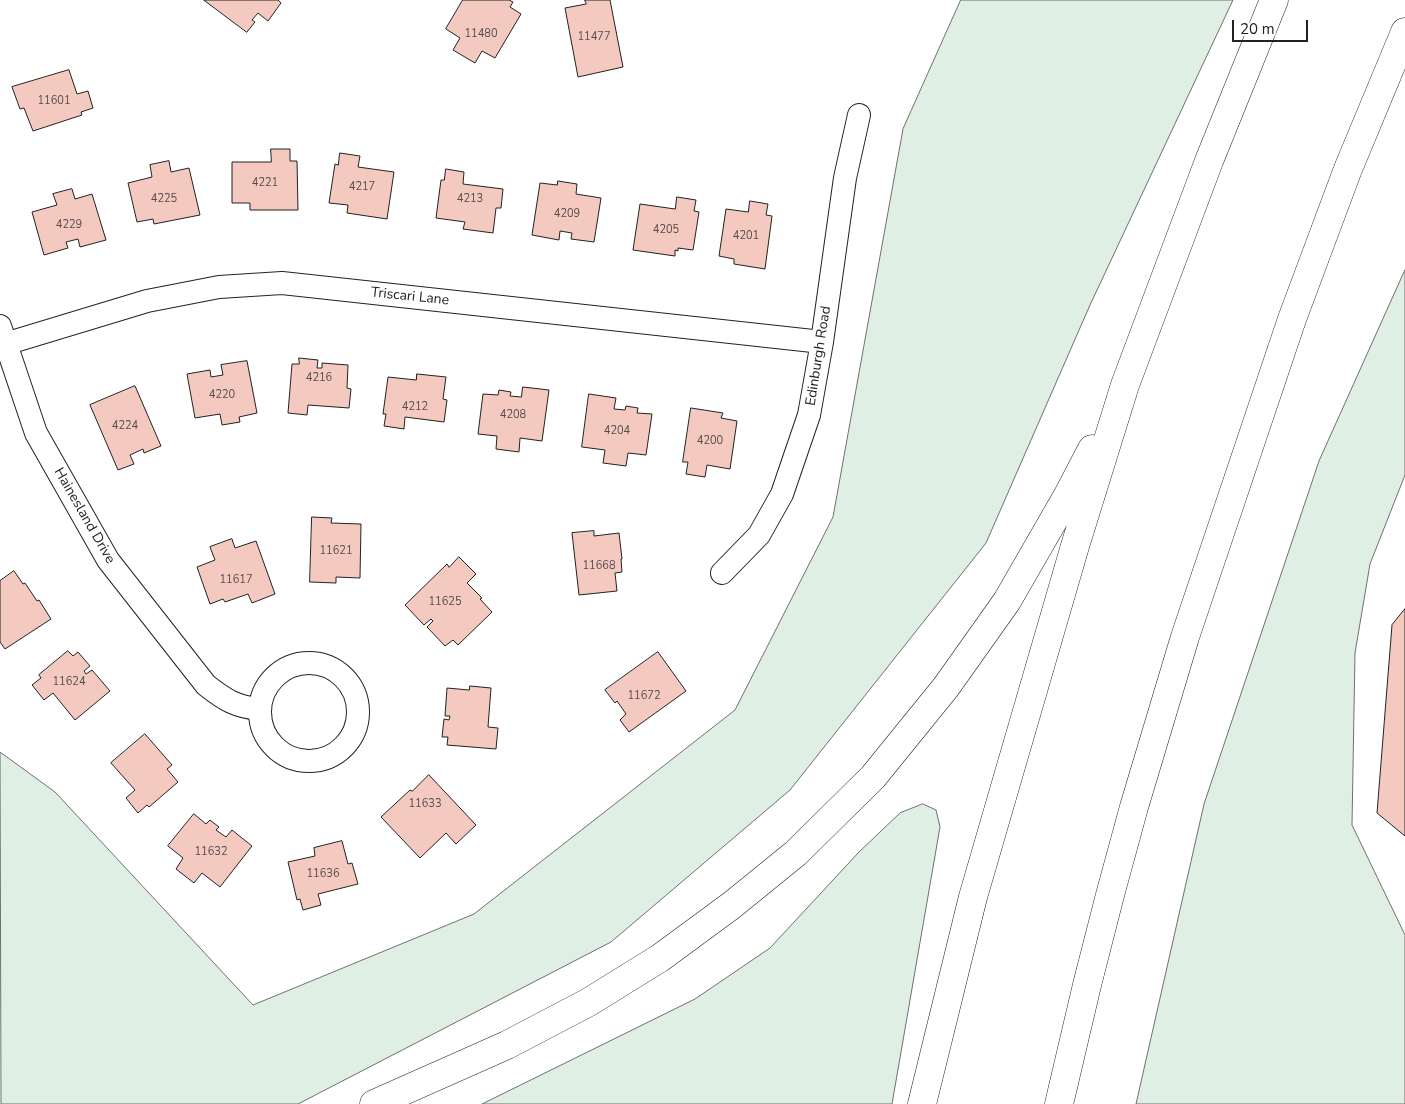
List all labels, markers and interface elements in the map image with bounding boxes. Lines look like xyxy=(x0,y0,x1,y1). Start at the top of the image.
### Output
scale bar xyxy=(1235,10,1311,42)
text: 20 m xyxy=(1240,19,1275,39)
house number: 11480 xyxy=(465,27,497,41)
house number: 11477 xyxy=(578,30,610,44)
house number: 11601 xyxy=(38,94,70,108)
house number: 4221 xyxy=(252,176,278,190)
house number: 4217 xyxy=(349,180,375,194)
house number: 4225 xyxy=(151,192,177,206)
house number: 4213 xyxy=(457,192,483,206)
house number: 4209 xyxy=(554,207,580,221)
house number: 4229 xyxy=(56,218,82,232)
house number: 4205 xyxy=(653,223,679,237)
house number: 4201 xyxy=(733,229,759,243)
street label: Triscari Lane xyxy=(370,285,450,309)
street label: Edinburgh Road xyxy=(803,305,835,407)
house number: 4216 xyxy=(306,371,332,385)
house number: 4220 xyxy=(209,388,235,402)
house number: 4212 xyxy=(402,400,428,414)
house number: 4208 xyxy=(500,408,526,422)
house number: 4224 xyxy=(112,419,138,433)
house number: 4204 xyxy=(604,424,630,438)
house number: 4200 xyxy=(697,434,723,448)
street label: Hainesland Drive xyxy=(50,465,118,567)
house number: 11621 xyxy=(320,544,352,558)
house number: 11668 xyxy=(583,559,615,573)
house number: 11617 xyxy=(220,573,252,587)
house number: 11625 xyxy=(429,595,461,609)
house number: 11624 xyxy=(53,675,85,689)
house number: 11672 xyxy=(628,689,660,703)
house number: 11633 xyxy=(409,797,441,811)
house number: 11632 xyxy=(195,845,227,859)
house number: 11636 xyxy=(307,867,339,881)

